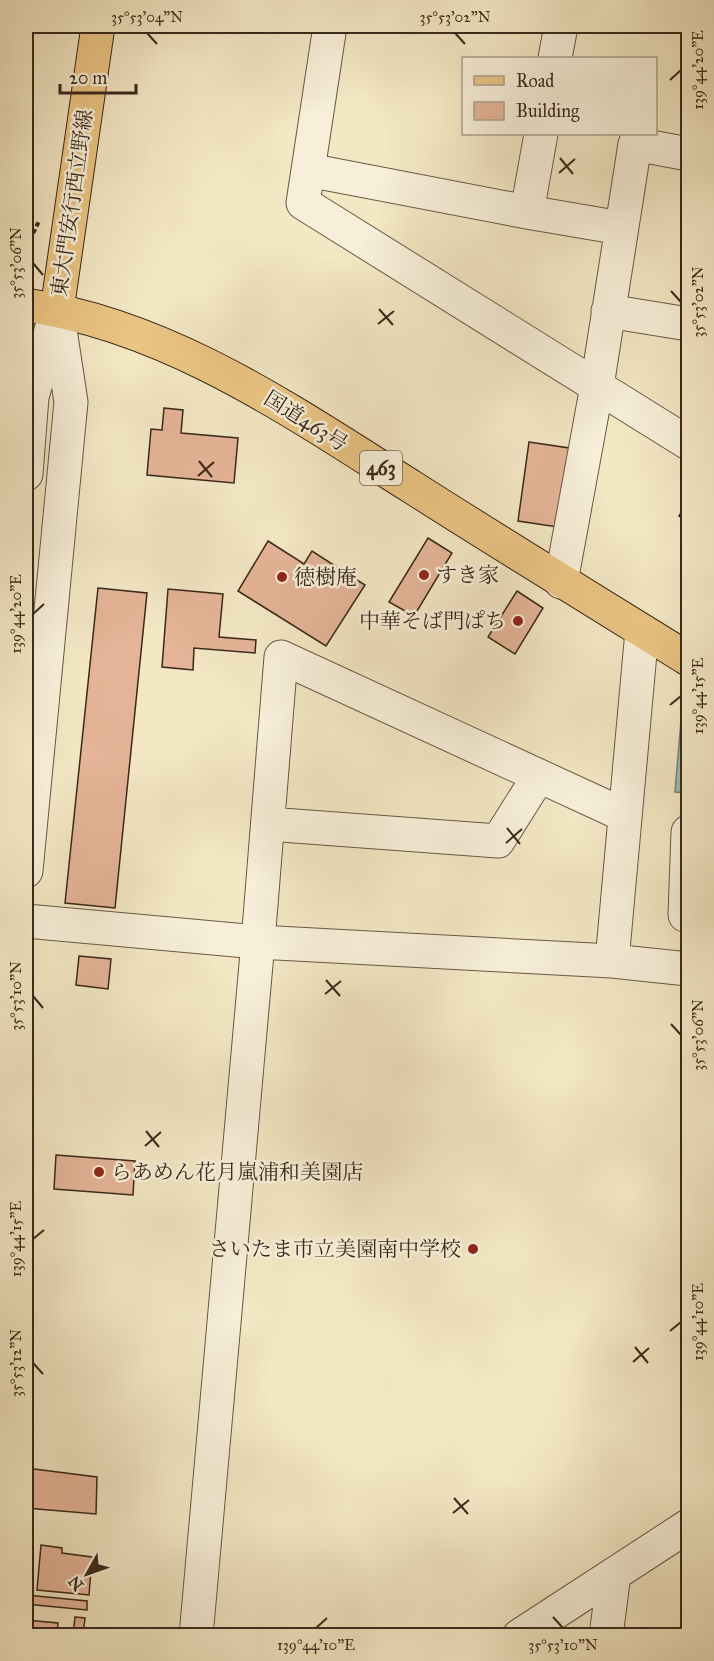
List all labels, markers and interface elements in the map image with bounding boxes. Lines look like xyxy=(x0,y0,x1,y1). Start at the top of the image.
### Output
text: 35°53'04"N xyxy=(111,8,183,26)
text: 35°53'02"N xyxy=(420,8,491,26)
text: 139°44'20"E xyxy=(689,30,707,110)
scale bar xyxy=(60,57,136,95)
legend xyxy=(462,57,657,135)
text: 20 m xyxy=(69,67,107,89)
text: Road xyxy=(516,70,554,92)
text: Building xyxy=(516,100,580,123)
street label: 東大門安行西立野線 xyxy=(46,108,98,298)
text: 35°53'06"N xyxy=(7,227,25,299)
text: 35°53'02"N xyxy=(689,266,707,337)
street label: 国道463号 xyxy=(259,385,353,457)
road number: 463 xyxy=(360,451,402,485)
place label: すき家 xyxy=(436,562,499,588)
place label: 徳樹庵 xyxy=(294,564,357,590)
marker: すき家 xyxy=(417,568,431,582)
marker: 徳樹庵 xyxy=(275,570,289,584)
text: 139°44'20"E xyxy=(7,574,25,654)
place label: 中華そば門ぱち xyxy=(359,608,506,634)
marker: 中華そば門ぱち xyxy=(511,614,525,628)
text: 139°44'15"E xyxy=(689,658,707,734)
text: 35°53'10"N xyxy=(7,961,25,1031)
text: 35°53'06"N xyxy=(689,999,707,1071)
place label: らあめん花月嵐浦和美園店 xyxy=(111,1159,363,1185)
marker: らあめん花月嵐浦和美園店 xyxy=(92,1165,106,1179)
text: 139°44'15"E xyxy=(7,1201,25,1277)
place label: さいたま市立美園南中学校 xyxy=(209,1236,461,1262)
marker: さいたま市立美園南中学校 xyxy=(466,1242,480,1256)
text: 139°44'10"E xyxy=(689,1283,707,1361)
text: 35°53'12"N xyxy=(7,1329,25,1397)
north arrow xyxy=(57,1544,117,1604)
text: N xyxy=(64,1572,88,1595)
text: 139°44'10"E xyxy=(277,1636,355,1654)
text: 35°53'10"N xyxy=(528,1636,598,1654)

